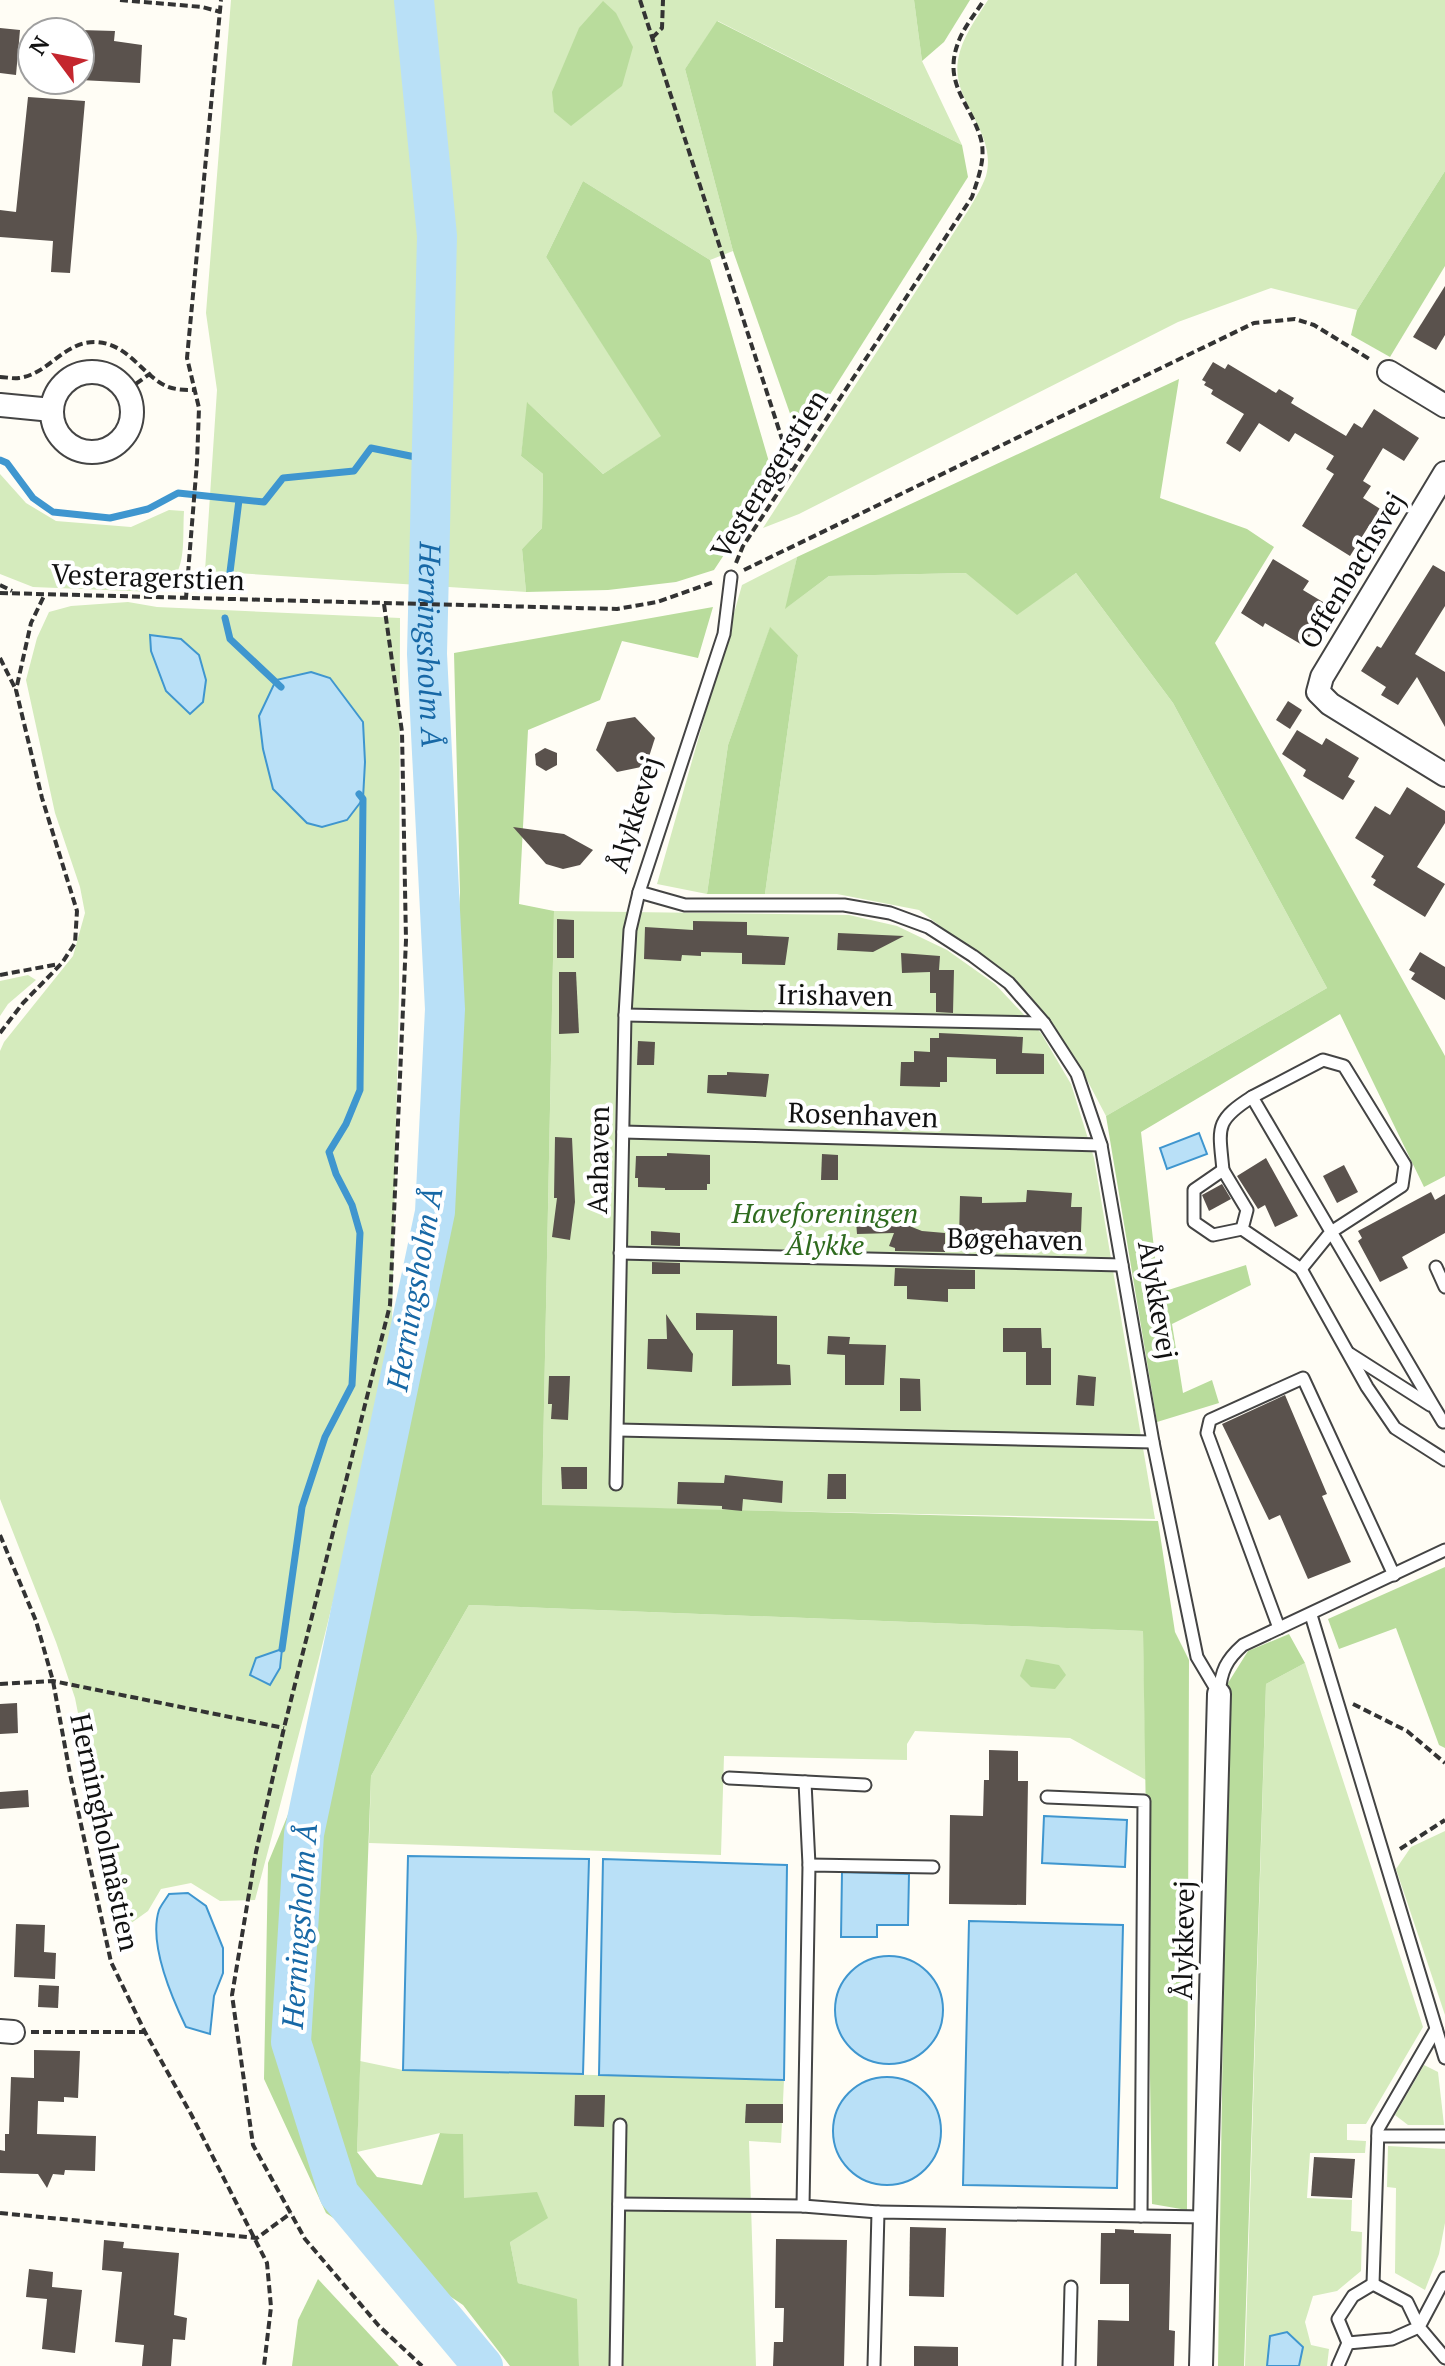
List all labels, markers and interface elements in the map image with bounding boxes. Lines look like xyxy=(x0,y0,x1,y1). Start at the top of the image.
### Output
north arrow xyxy=(16,16,96,96)
text: N xyxy=(22,30,55,60)
street label: Vesteragerstien xyxy=(702,382,836,566)
street label: Offenbachsvej xyxy=(1290,484,1413,655)
water label: Herningsholm Å xyxy=(408,540,453,749)
street label: Vesteragerstien xyxy=(51,555,246,598)
street label: Ålykkevej xyxy=(598,751,669,876)
street label: Irishaven xyxy=(777,975,894,1014)
street label: Rosenhaven xyxy=(787,1093,939,1136)
street label: Aahaven xyxy=(578,1105,617,1214)
water label: Herningsholm Å xyxy=(376,1184,452,1395)
park label: Haveforeningen Ålykke xyxy=(731,1194,918,1263)
street label: Bøgehaven xyxy=(946,1219,1084,1258)
street label: Ålykkevej xyxy=(1130,1238,1187,1362)
street label: Herningholmåstien xyxy=(62,1710,149,1954)
water label: Herningsholm Å xyxy=(272,1822,326,2031)
street label: Ålykkevej xyxy=(1163,1880,1202,2000)

